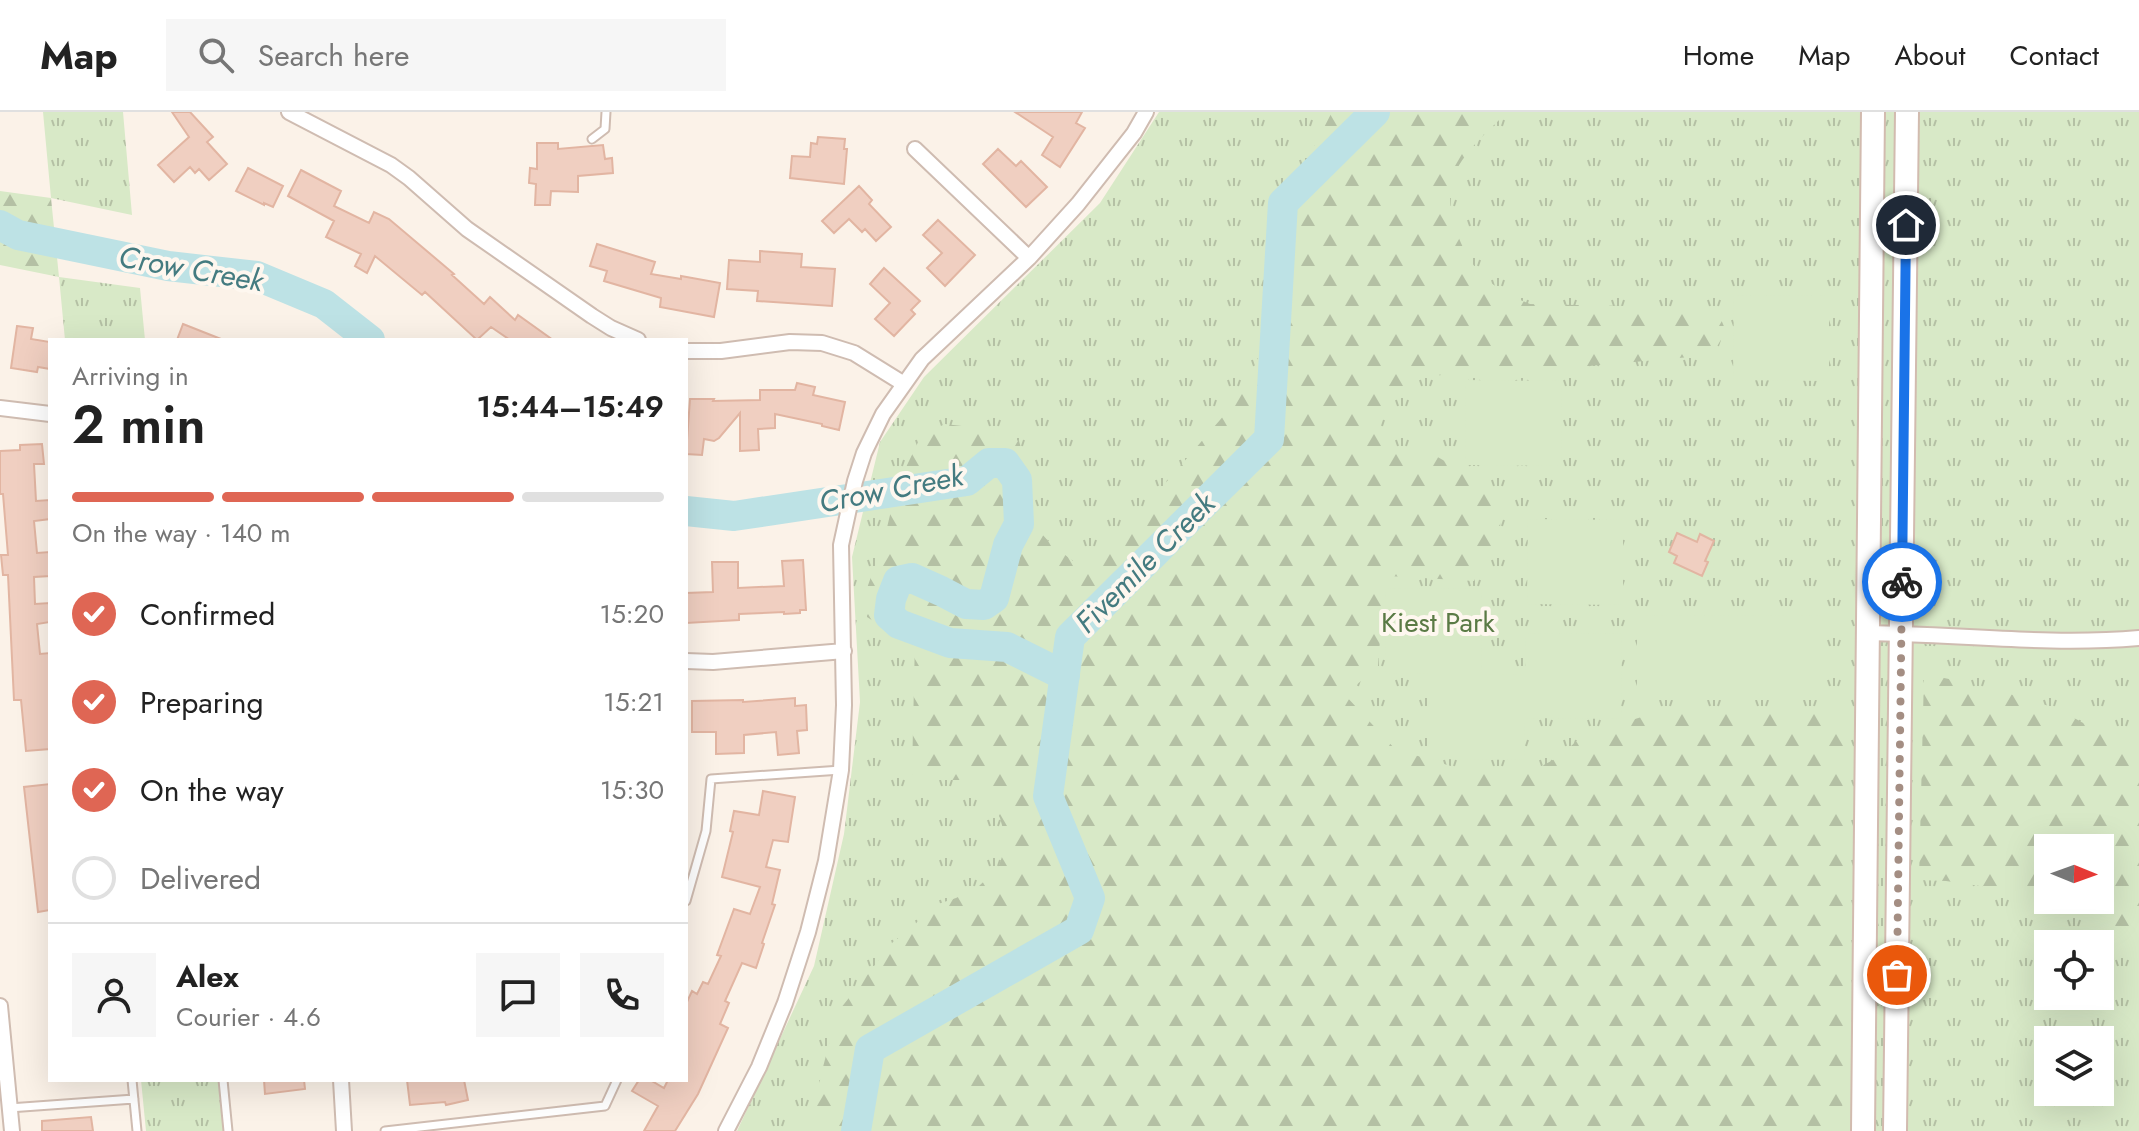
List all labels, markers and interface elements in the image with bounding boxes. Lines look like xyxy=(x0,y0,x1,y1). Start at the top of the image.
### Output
search box xyxy=(166,19,726,91)
text: Map xyxy=(40,28,118,83)
icon: search xyxy=(194,33,238,77)
text: Search here xyxy=(258,34,410,77)
text: Home xyxy=(1683,35,1754,76)
text: Map xyxy=(1798,35,1850,76)
text: About xyxy=(1894,35,1966,76)
text: Contact xyxy=(2010,35,2099,76)
pin xyxy=(1872,191,1940,259)
icon: home xyxy=(1884,203,1928,247)
water label: Crow Creek xyxy=(115,235,268,303)
text: Arriving in xyxy=(72,357,189,395)
text: 15:44–15:49 xyxy=(477,385,664,428)
text: 2 min xyxy=(72,387,205,463)
water label: Crow Creek xyxy=(815,453,968,524)
water label: Fivemile Creek xyxy=(1065,482,1225,642)
text: On the way · 140 m xyxy=(72,514,291,552)
courier xyxy=(1862,542,1942,622)
icon: bike xyxy=(1880,560,1924,604)
icon: check xyxy=(72,592,116,636)
text: Confirmed xyxy=(140,593,275,636)
text: 15:20 xyxy=(599,595,664,633)
park label: Kiest Park xyxy=(1381,602,1496,643)
icon: check xyxy=(72,680,116,724)
text: Preparing xyxy=(140,681,264,724)
text: 15:21 xyxy=(603,683,664,721)
icon: check xyxy=(72,768,116,812)
text: On the way xyxy=(140,769,284,812)
text: 15:30 xyxy=(600,771,664,809)
north arrow xyxy=(2034,834,2114,914)
map controls xyxy=(2034,834,2114,1106)
text: Delivered xyxy=(140,857,261,900)
button: locate xyxy=(2034,930,2114,1010)
pin xyxy=(1863,941,1931,1009)
button: person xyxy=(72,953,156,1037)
button: chat xyxy=(476,953,560,1037)
button: phone xyxy=(580,953,664,1037)
icon: bag xyxy=(1875,953,1919,997)
text: Alex xyxy=(176,955,239,998)
text: Courier · 4.6 xyxy=(176,998,321,1036)
button: layers xyxy=(2034,1026,2114,1106)

